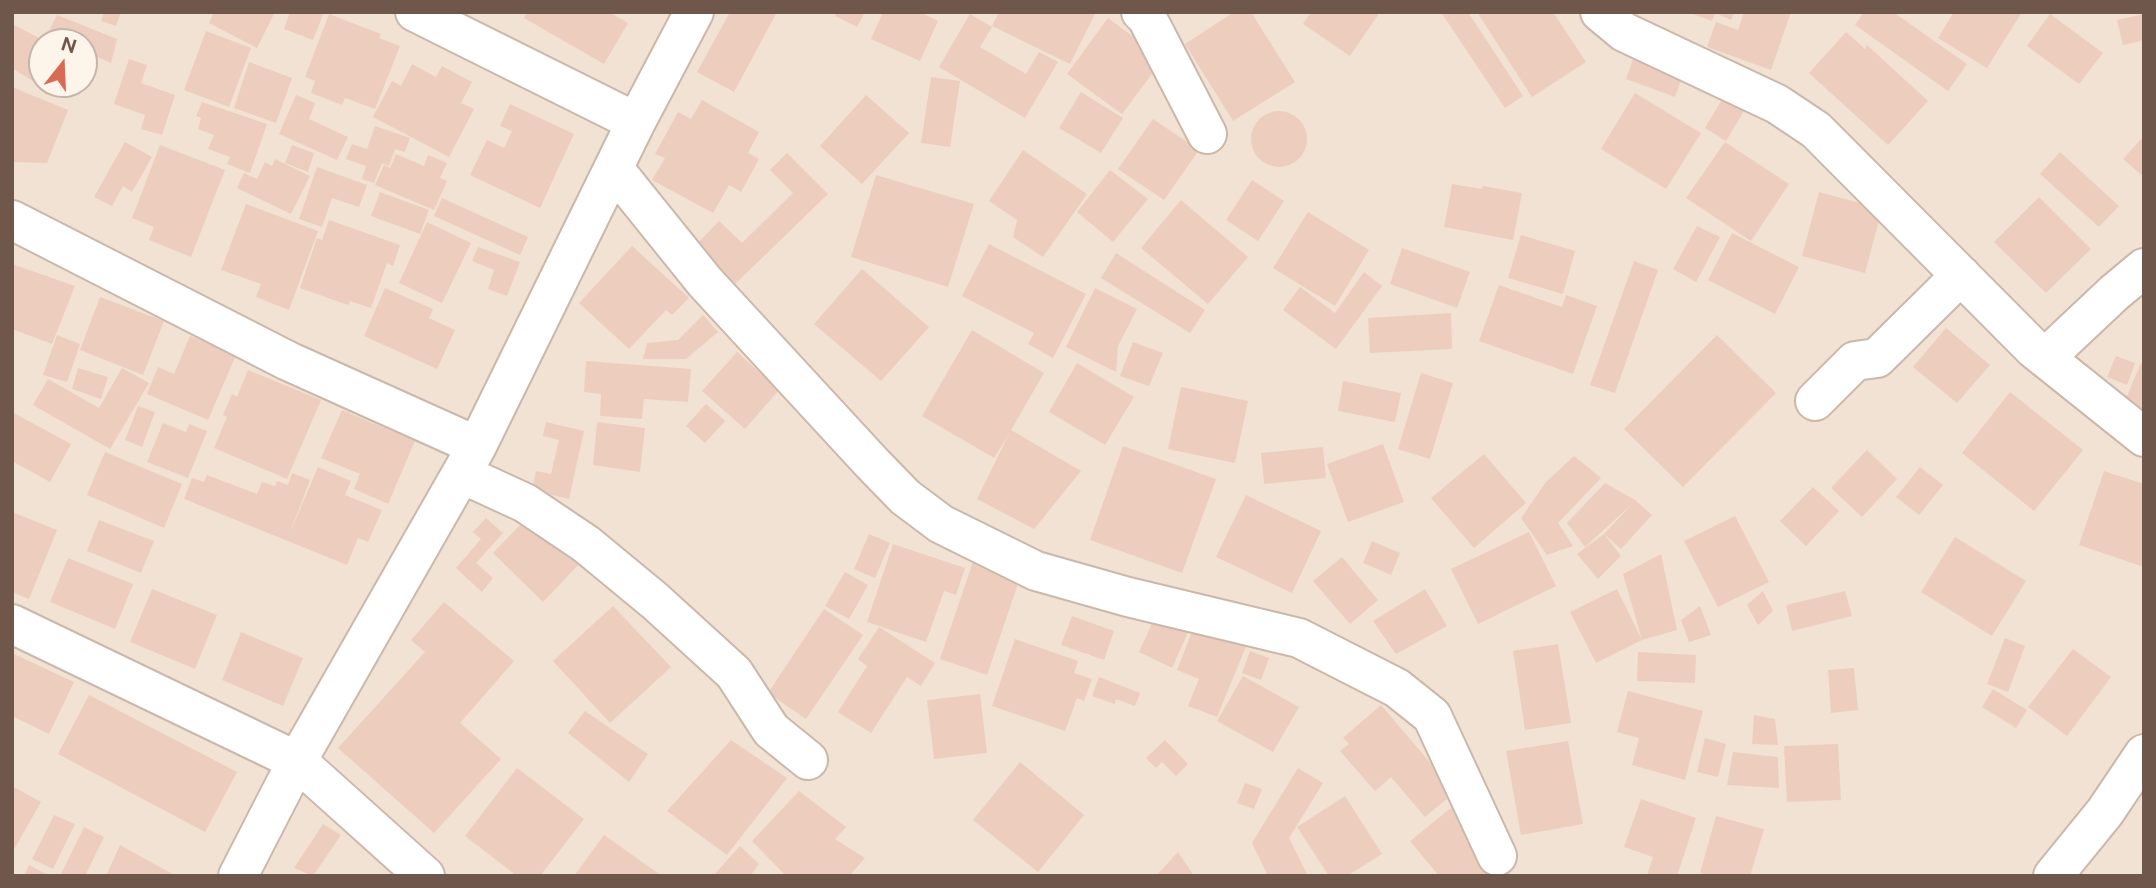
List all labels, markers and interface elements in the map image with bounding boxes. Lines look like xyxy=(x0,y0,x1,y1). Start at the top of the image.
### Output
north arrow xyxy=(28,28,98,98)
text: N xyxy=(58,32,79,58)

